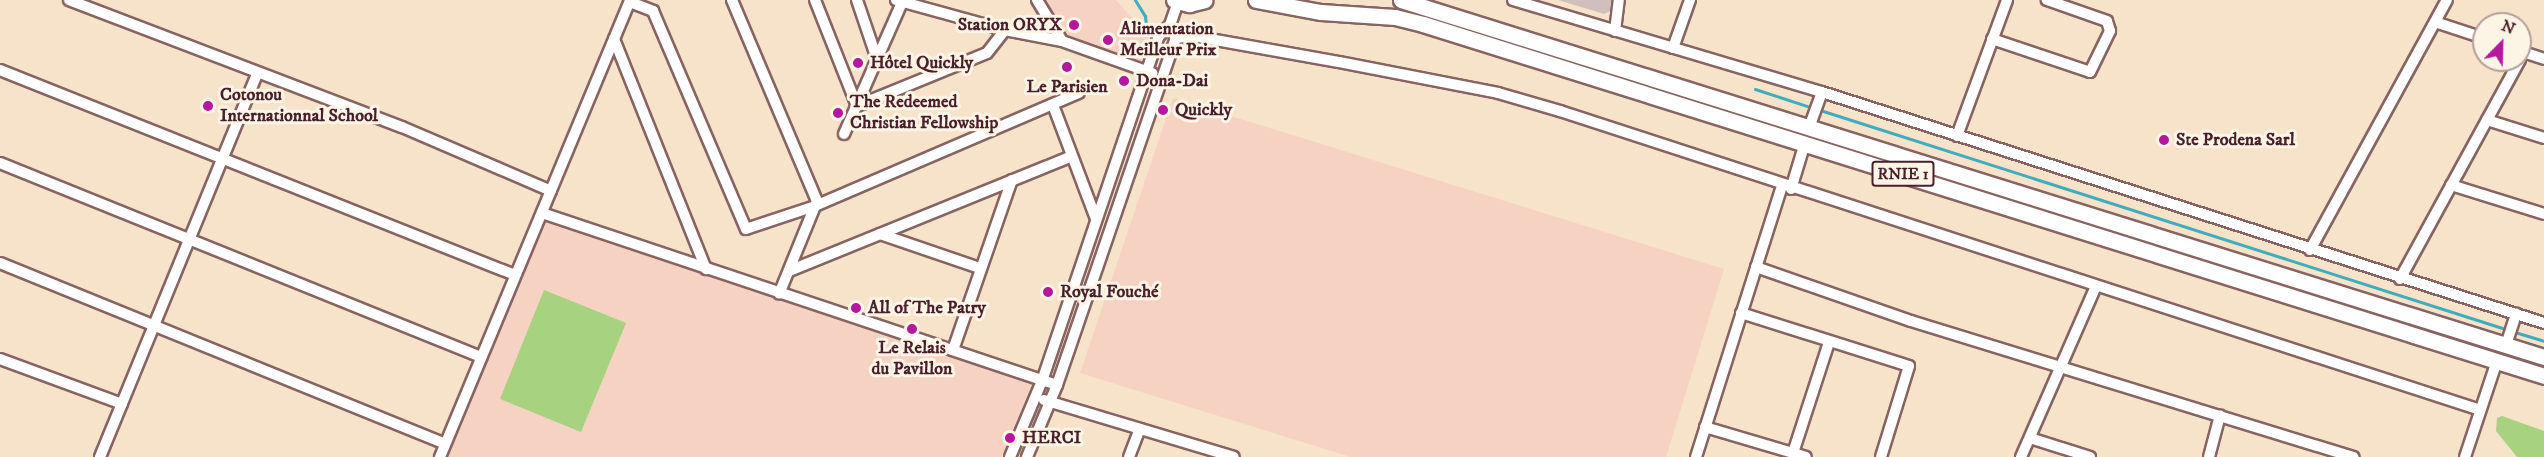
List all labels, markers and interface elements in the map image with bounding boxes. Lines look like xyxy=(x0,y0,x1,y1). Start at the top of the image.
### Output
north arrow xyxy=(2472,12,2532,72)
place label: Station ORYX xyxy=(958,14,1062,36)
text: N xyxy=(2498,15,2518,39)
marker: Station ORYX xyxy=(1067,18,1081,32)
place label: Alimentation Meilleur Prix xyxy=(1120,19,1216,62)
marker: Alimentation Meilleur Prix xyxy=(1101,33,1115,47)
place label: Hôtel Quickly xyxy=(870,52,973,74)
marker: Hôtel Quickly xyxy=(851,56,865,70)
marker: Le Parisien xyxy=(1060,60,1074,74)
place label: Dona-Dai xyxy=(1136,70,1208,92)
marker: Dona-Dai xyxy=(1117,74,1131,88)
place label: Le Parisien xyxy=(1026,76,1108,98)
place label: Cotonou Internationnal School xyxy=(220,85,378,128)
place label: The Redeemed Christian Fellowship xyxy=(850,92,998,134)
marker: Cotonou Internationnal School xyxy=(201,99,215,113)
place label: Quickly xyxy=(1175,99,1232,121)
marker: Quickly xyxy=(1156,103,1170,117)
marker: The Redeemed Christian Fellowship xyxy=(831,106,845,120)
place label: Ste Prodena Sarl xyxy=(2176,129,2295,151)
marker: Ste Prodena Sarl xyxy=(2157,133,2171,147)
road number: RNIE 1 xyxy=(1872,161,1934,187)
place label: Royal Fouché xyxy=(1060,281,1159,303)
marker: Royal Fouché xyxy=(1041,285,1055,299)
place label: All of The Patry xyxy=(868,297,986,319)
marker: All of The Patry xyxy=(849,301,863,315)
marker: Le Relais du Pavillon xyxy=(905,322,919,336)
place label: Le Relais du Pavillon xyxy=(871,338,953,380)
place label: HERCI xyxy=(1022,427,1081,449)
marker: HERCI xyxy=(1003,431,1017,445)

